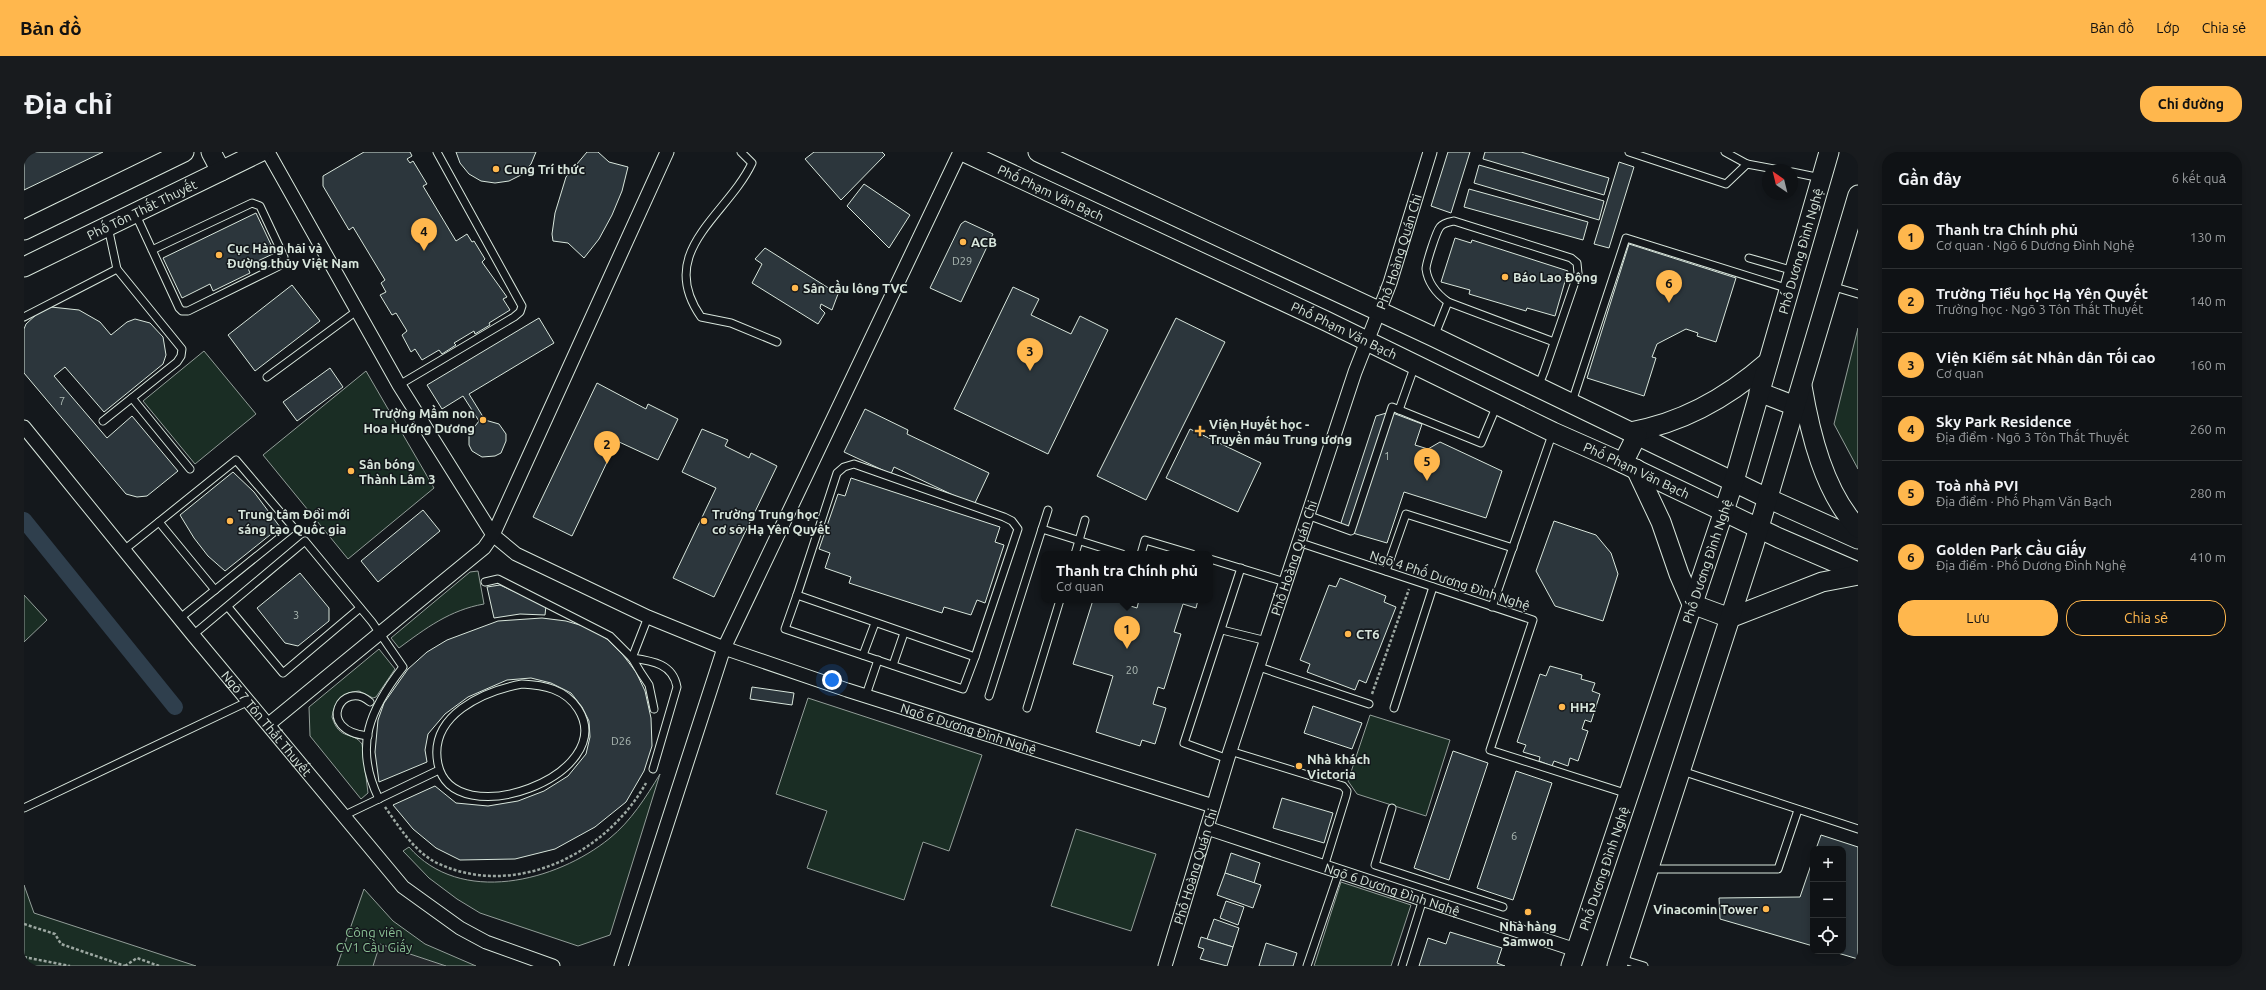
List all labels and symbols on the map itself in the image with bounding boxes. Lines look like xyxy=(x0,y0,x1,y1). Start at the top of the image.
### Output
place label: Cung Trí thức xyxy=(504,162,585,176)
street label: Phố Phạm Văn Bạch xyxy=(996,162,1106,223)
marker: Cung Trí thức xyxy=(491,164,501,174)
north arrow xyxy=(1762,164,1798,200)
street label: Phố Tôn Thất Thuyết xyxy=(85,177,199,242)
street label: Phố Dương Đình Nghệ xyxy=(1776,187,1826,315)
street label: Phố Hoàng Quán Chi xyxy=(1373,192,1424,311)
pin: 4 xyxy=(411,218,437,251)
place label: ACB xyxy=(971,235,997,249)
marker: ACB xyxy=(958,237,968,247)
place label: Cục Hàng hải và Đường thủy Việt Nam xyxy=(227,241,359,270)
marker: Cục Hàng hải và Đường thủy Việt Nam xyxy=(214,250,224,260)
house number: D29 xyxy=(952,255,972,267)
place label: Báo Lao Động xyxy=(1513,270,1598,284)
pin: 6 xyxy=(1656,270,1682,303)
marker: Báo Lao Động xyxy=(1500,272,1510,282)
place label: Sân cầu lông TVC xyxy=(803,279,908,295)
marker: Sân cầu lông TVC xyxy=(790,283,800,293)
street label: Phố Phạm Văn Bạch xyxy=(1289,299,1399,362)
pin: 3 xyxy=(1017,338,1043,371)
house number: 7 xyxy=(59,395,65,407)
place label: Trường Mầm non Hoa Hướng Dương xyxy=(363,404,475,435)
marker: Trường Mầm non Hoa Hướng Dương xyxy=(478,415,488,425)
place label: Viện Huyết học - Truyền máu Trung ương xyxy=(1209,415,1352,446)
marker: Viện Huyết học - Truyền máu Trung ương xyxy=(1194,425,1206,437)
pin: 2 xyxy=(594,431,620,464)
street label: Phố Phạm Văn Bạch xyxy=(1581,439,1692,501)
pin: 5 xyxy=(1414,448,1440,481)
house number: 1 xyxy=(1384,450,1390,462)
place label: Sân bóng Thành Lâm 3 xyxy=(359,457,436,486)
marker: Sân bóng Thành Lâm 3 xyxy=(346,466,356,476)
street label: Phố Dương Đình Nghệ xyxy=(1680,497,1735,625)
street label: Phố Hoàng Quán Chi xyxy=(1268,499,1319,617)
place label: Trung tâm Đổi mới sáng tạo Quốc gia xyxy=(238,507,350,536)
place label: Trường Trung học cơ sở Hạ Yên Quyết xyxy=(712,507,831,536)
marker: Trung tâm Đổi mới sáng tạo Quốc gia xyxy=(225,516,235,526)
marker: Trường Trung học cơ sở Hạ Yên Quyết xyxy=(699,516,709,526)
street label: Ngõ 4 Phố Dương Đình Nghệ xyxy=(1368,545,1532,613)
house number: 3 xyxy=(293,609,299,621)
pin: 1 xyxy=(1114,616,1140,649)
place label: CT6 xyxy=(1356,627,1380,641)
marker: CT6 xyxy=(1343,629,1353,639)
house number: 20 xyxy=(1126,664,1138,676)
street label: Ngõ 7 Tôn Thất Thuyết xyxy=(219,668,314,779)
your location xyxy=(822,670,842,690)
street label: Ngõ 6 Dương Đình Nghệ xyxy=(899,700,1038,758)
place label: HH2 xyxy=(1570,700,1596,714)
marker: HH2 xyxy=(1557,702,1567,712)
house number: D26 xyxy=(611,735,631,747)
place label: Nhà khách Victoria xyxy=(1307,752,1370,781)
marker: Nhà khách Victoria xyxy=(1294,761,1304,771)
street label: Phố Dương Đình Nghệ xyxy=(1576,804,1632,932)
street label: Phố Hoàng Quán Chi xyxy=(1171,807,1219,926)
house number: 6 xyxy=(1511,830,1517,842)
street label: Ngõ 6 Dương Đình Nghệ xyxy=(1323,860,1462,919)
place label: Vinacomin Tower xyxy=(1653,902,1759,916)
marker: Vinacomin Tower xyxy=(1761,904,1771,914)
marker: Nhà hàng Samwon xyxy=(1523,907,1533,917)
place label: Nhà hàng Samwon xyxy=(1499,919,1557,948)
park label: Công viên CV1 Cầu Giấy xyxy=(336,925,412,954)

